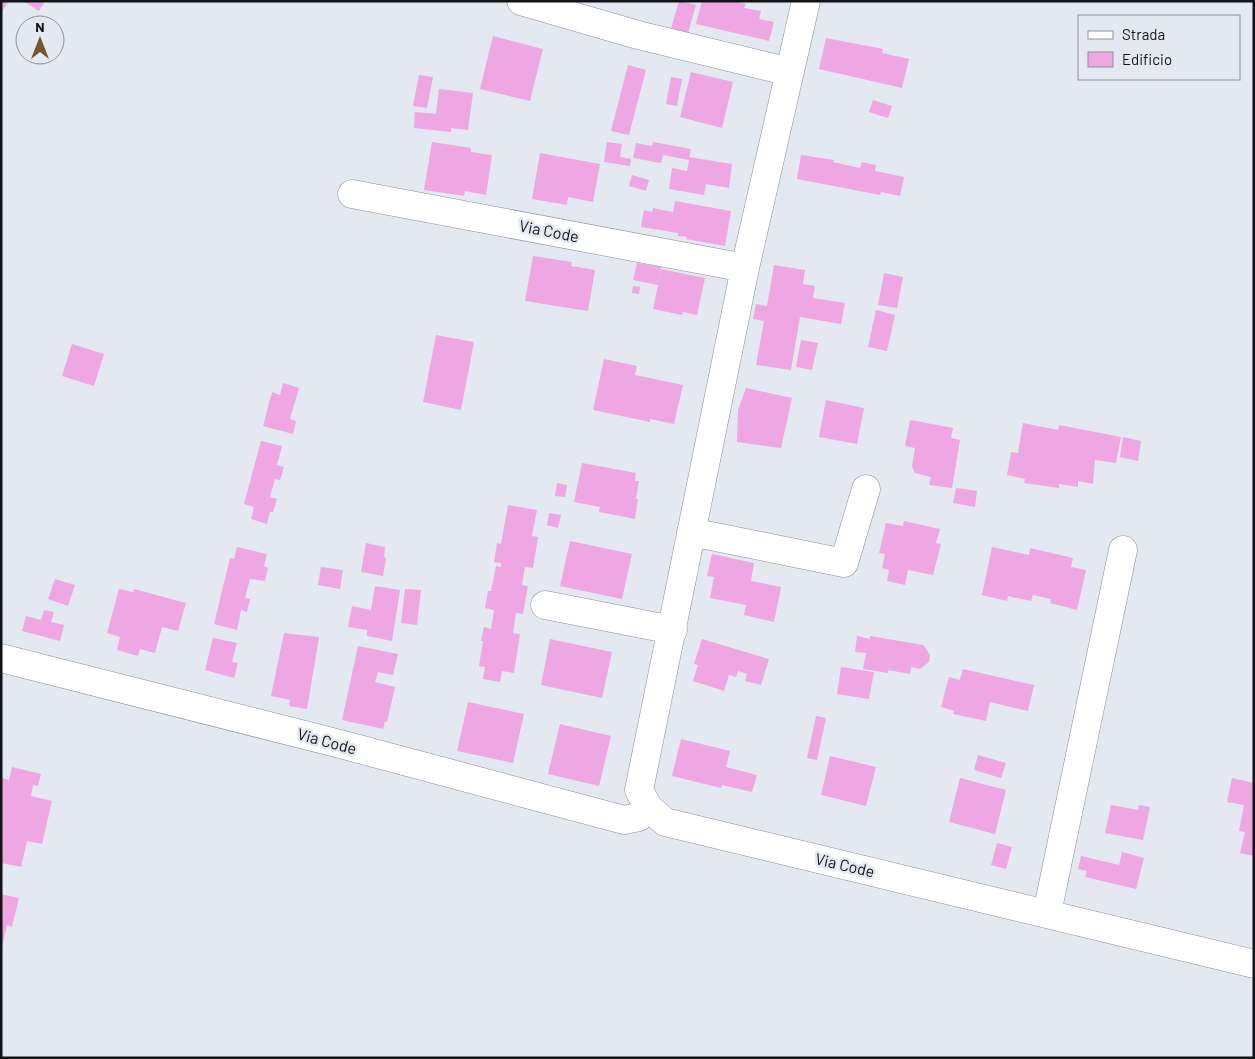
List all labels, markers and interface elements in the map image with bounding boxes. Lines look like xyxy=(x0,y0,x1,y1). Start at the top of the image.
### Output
north arrow xyxy=(15,15,65,65)
legend xyxy=(1078,15,1240,80)
text: N xyxy=(35,18,45,35)
text: Strada xyxy=(1122,25,1165,43)
text: Edificio xyxy=(1122,50,1172,68)
street label: Via Code xyxy=(518,215,581,246)
street label: Via Code xyxy=(295,724,359,758)
street label: Via Code xyxy=(813,848,877,881)

